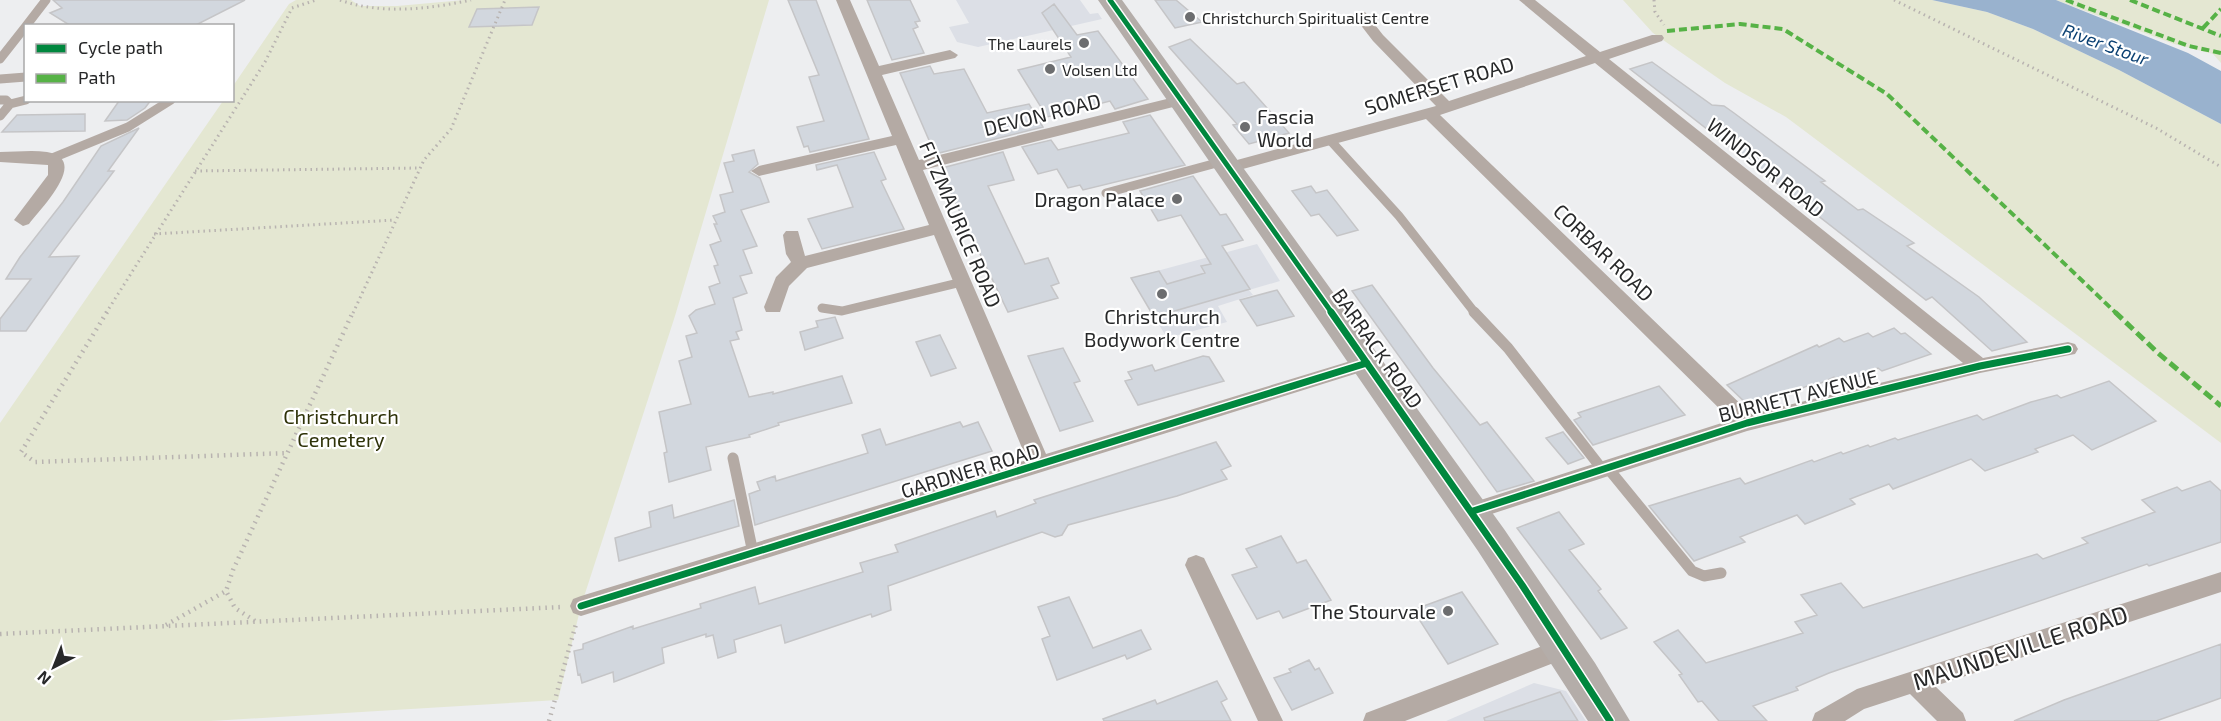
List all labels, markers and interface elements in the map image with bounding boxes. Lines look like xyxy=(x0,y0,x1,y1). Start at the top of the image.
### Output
place label: Christchurch Spiritualist Centre xyxy=(1202,8,1429,27)
marker: Christchurch Spiritualist Centre xyxy=(1183,10,1197,24)
water label: River Stour xyxy=(2060,18,2153,70)
legend xyxy=(24,24,234,102)
place label: The Laurels xyxy=(987,34,1072,53)
text: Cycle path xyxy=(78,36,163,58)
marker: The Laurels xyxy=(1077,36,1091,50)
street label: SOMERSET ROAD xyxy=(1361,51,1517,119)
place label: Volsen Ltd xyxy=(1062,60,1138,79)
marker: Volsen Ltd xyxy=(1043,62,1057,76)
text: Path xyxy=(78,66,116,88)
street label: DEVON ROAD xyxy=(981,88,1103,140)
place label: Fascia World xyxy=(1257,104,1314,151)
street label: WINDSOR ROAD xyxy=(1702,112,1830,222)
marker: Fascia World xyxy=(1238,120,1252,134)
street label: FITZMAURICE ROAD xyxy=(915,137,1007,311)
place label: Dragon Palace xyxy=(1034,187,1165,211)
marker: Dragon Palace xyxy=(1170,192,1184,206)
street label: CORBAR ROAD xyxy=(1549,198,1659,306)
street label: BARRACK ROAD xyxy=(1328,283,1428,413)
marker: Christchurch Bodywork Centre xyxy=(1155,287,1169,301)
place label: Christchurch Bodywork Centre xyxy=(1084,304,1240,351)
street label: BURNETT AVENUE xyxy=(1716,364,1880,426)
park label: Christchurch Cemetery xyxy=(283,404,399,451)
street label: GARDNER ROAD xyxy=(898,437,1042,503)
place label: The Stourvale xyxy=(1310,599,1436,623)
street label: MAUNDEVILLE ROAD xyxy=(1909,599,2131,695)
marker: The Stourvale xyxy=(1441,604,1455,618)
north arrow xyxy=(24,637,84,697)
text: N xyxy=(33,668,54,689)

